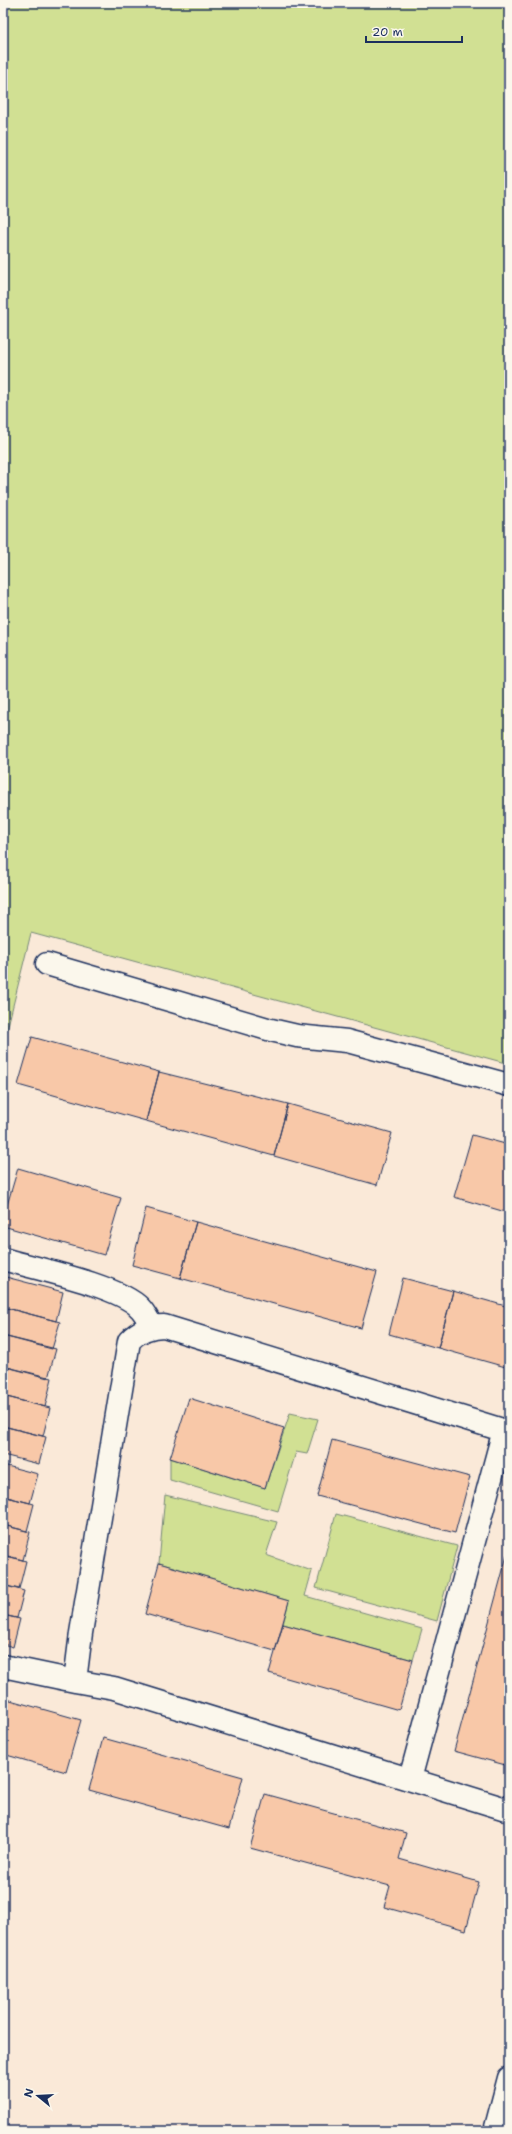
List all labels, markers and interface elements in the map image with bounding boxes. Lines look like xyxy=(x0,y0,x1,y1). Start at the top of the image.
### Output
scale bar xyxy=(366,18,462,44)
text: 20 m xyxy=(372,24,403,40)
north arrow xyxy=(18,2076,58,2116)
text: N xyxy=(20,2086,38,2100)

